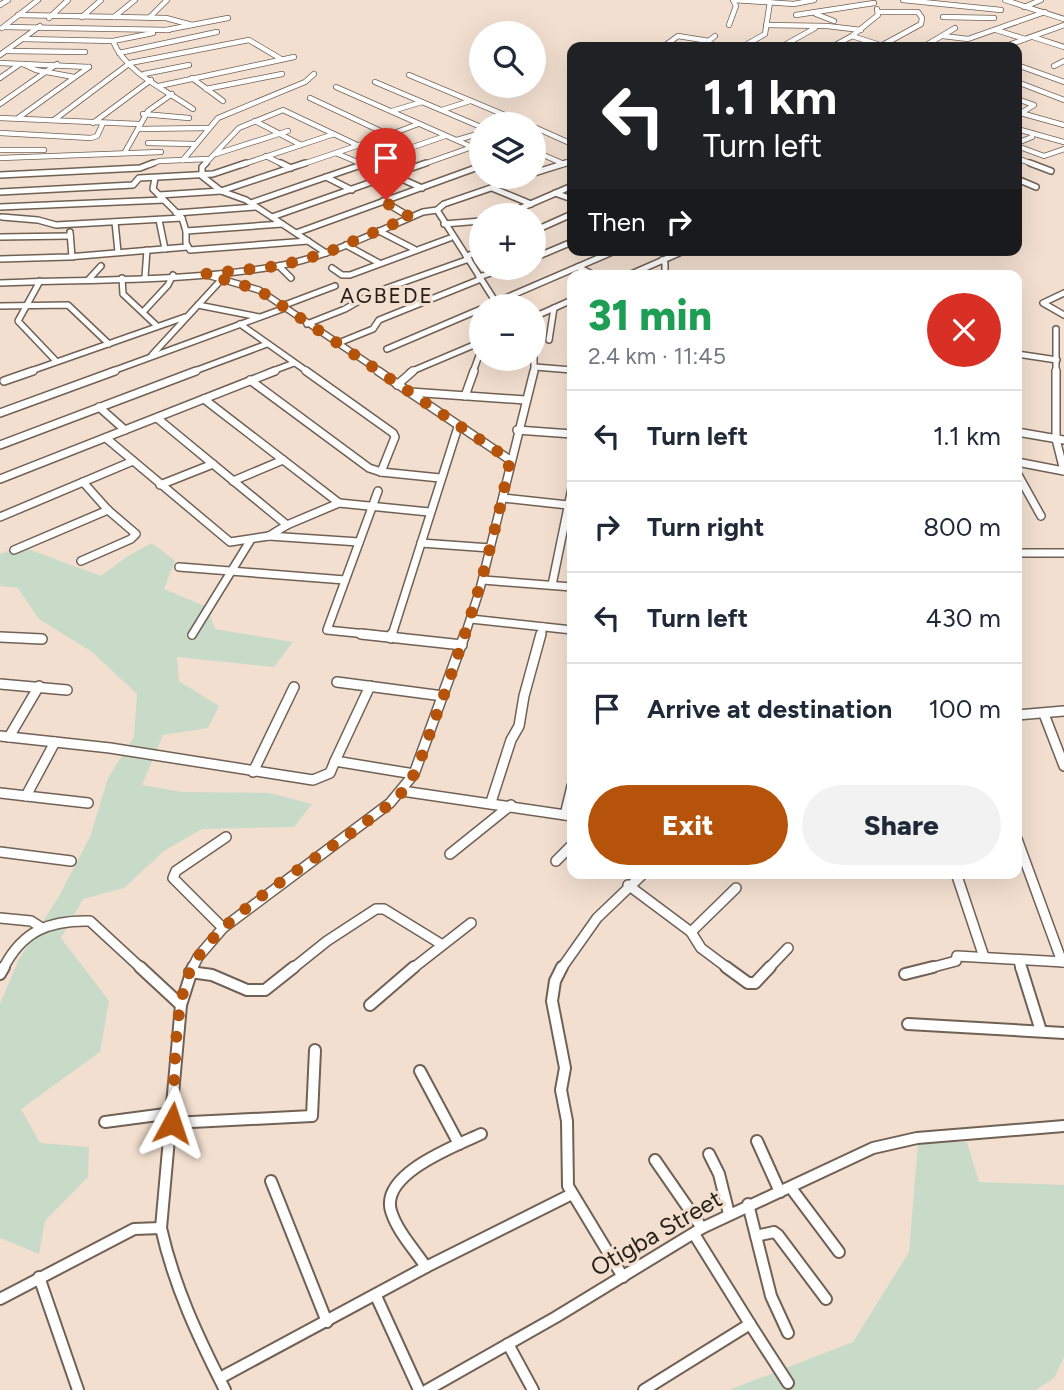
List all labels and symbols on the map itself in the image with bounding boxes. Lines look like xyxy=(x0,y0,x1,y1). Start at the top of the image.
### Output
pin xyxy=(356,128,416,200)
district label: AGBEDE xyxy=(340,283,434,308)
position arrow xyxy=(135,1086,209,1160)
street label: Otigba Street xyxy=(585,1184,727,1282)

